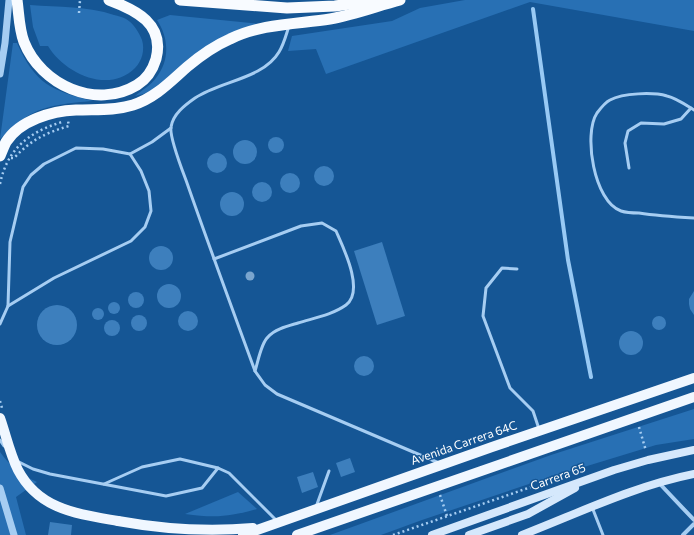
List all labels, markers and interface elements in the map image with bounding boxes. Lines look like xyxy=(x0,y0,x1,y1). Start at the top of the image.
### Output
street label: Avenida Carrera 64C xyxy=(409,417,519,467)
street label: Carrera 65 xyxy=(528,460,587,492)

